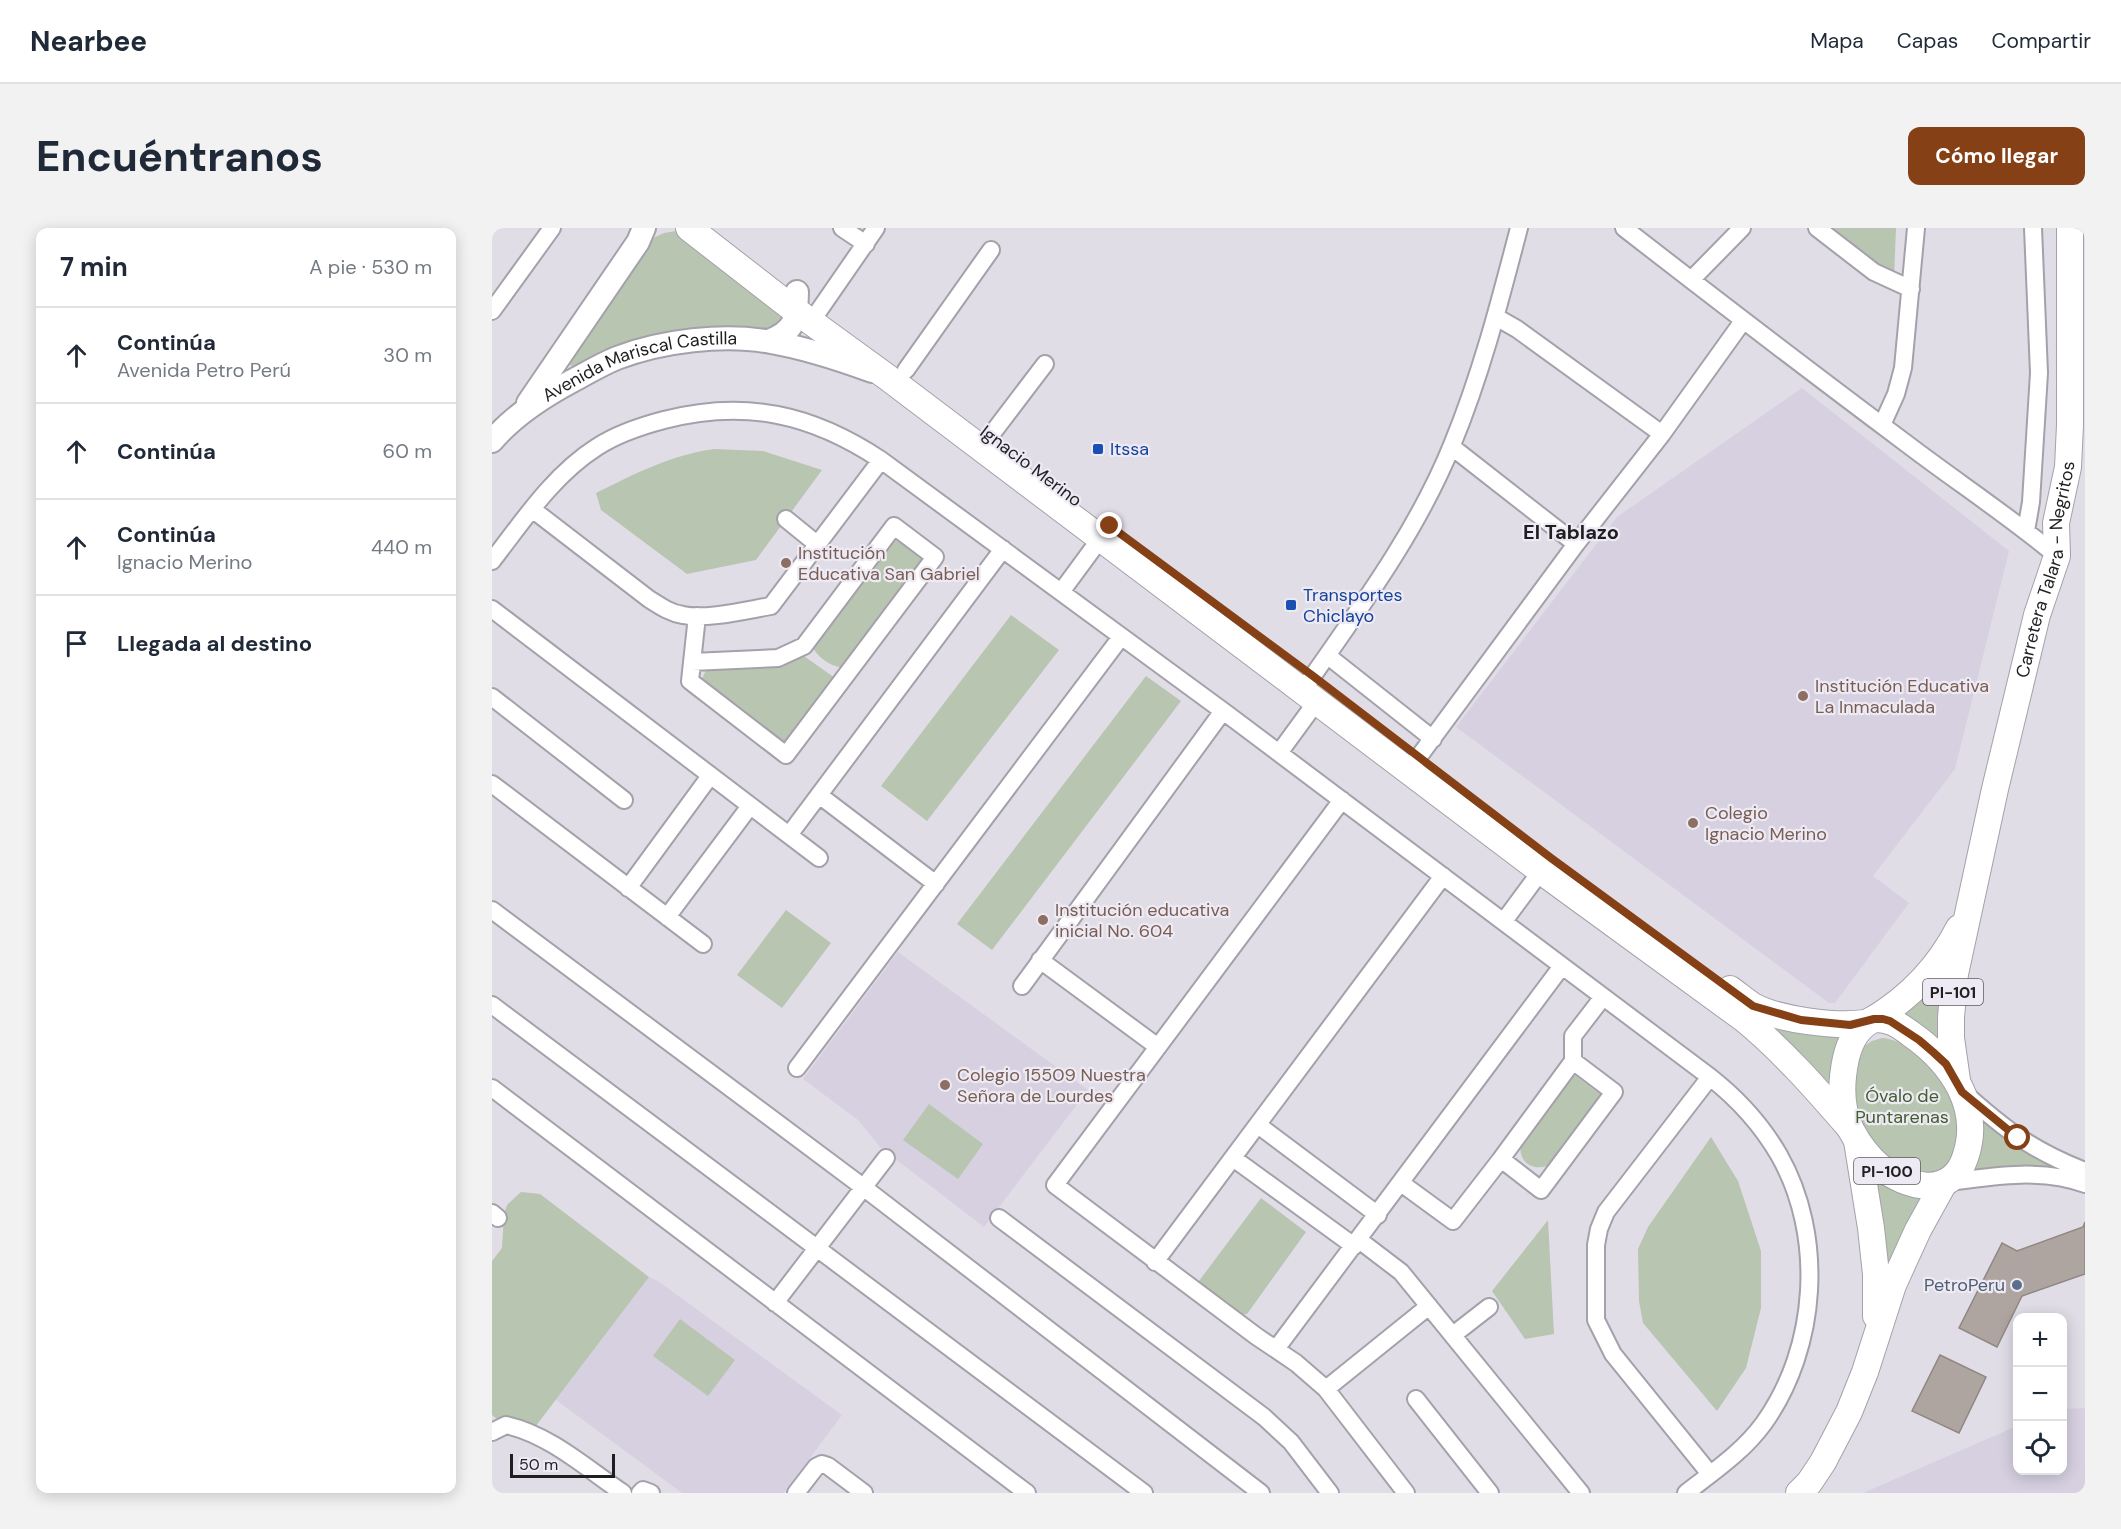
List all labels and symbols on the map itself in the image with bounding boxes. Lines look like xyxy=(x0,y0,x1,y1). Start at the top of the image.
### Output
street label: Avenida Mariscal Castilla xyxy=(538,326,737,407)
street label: Ignacio Merino xyxy=(975,420,1087,512)
place label: Itssa xyxy=(1110,437,1149,461)
marker: Itssa xyxy=(1091,442,1105,456)
street label: Carretera Talara - Negritos xyxy=(2010,461,2080,680)
route end xyxy=(1096,512,1122,538)
district label: El Tablazo xyxy=(1523,519,1619,545)
place label: Institución Educativa San Gabriel xyxy=(798,541,980,586)
marker: Institución Educativa San Gabriel xyxy=(779,556,793,570)
place label: Transportes Chiclayo xyxy=(1303,583,1403,628)
marker: Transportes Chiclayo xyxy=(1284,598,1298,612)
place label: Institución Educativa La Inmaculada xyxy=(1815,674,1989,719)
marker: Institución Educativa La Inmaculada xyxy=(1796,689,1810,703)
place label: Colegio Ignacio Merino xyxy=(1705,801,1827,846)
marker: Colegio Ignacio Merino xyxy=(1686,816,1700,830)
place label: Institución educativa inicial No. 604 xyxy=(1055,898,1229,943)
marker: Institución educativa inicial No. 604 xyxy=(1036,913,1050,927)
road number: PI-101 xyxy=(1923,979,1983,1005)
place label: Colegio 15509 Nuestra Señora de Lourdes xyxy=(957,1063,1146,1108)
marker: Colegio 15509 Nuestra Señora de Lourdes xyxy=(938,1078,952,1092)
park label: Óvalo de Puntarenas xyxy=(1855,1084,1949,1129)
route start xyxy=(2004,1124,2030,1150)
road number: PI-100 xyxy=(1854,1158,1920,1184)
place label: PetroPeru xyxy=(1924,1273,2005,1297)
marker: PetroPeru xyxy=(2010,1278,2024,1292)
scale bar xyxy=(510,1451,615,1478)

